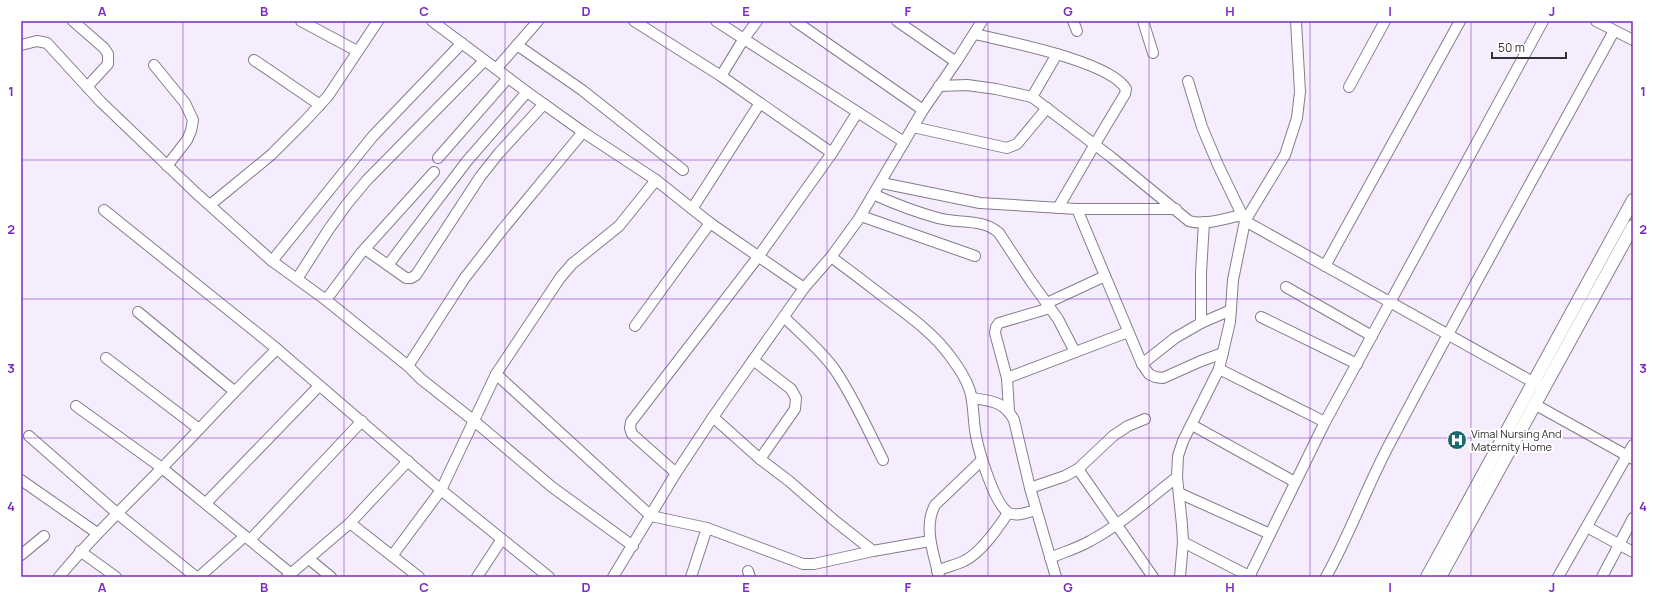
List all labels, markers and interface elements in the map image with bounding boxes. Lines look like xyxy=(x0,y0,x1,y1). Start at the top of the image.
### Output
text: A xyxy=(98,2,107,20)
text: B xyxy=(260,2,268,20)
text: C xyxy=(419,2,429,20)
text: D xyxy=(581,2,591,20)
text: E xyxy=(742,2,750,20)
text: F xyxy=(905,2,912,20)
text: G xyxy=(1063,2,1073,20)
text: H xyxy=(1225,2,1235,20)
text: I xyxy=(1388,2,1392,20)
text: J xyxy=(1549,2,1555,20)
scale bar xyxy=(1492,34,1566,60)
text: 50 m xyxy=(1498,39,1525,56)
text: 1 xyxy=(8,82,14,100)
text: 1 xyxy=(1640,82,1646,100)
text: 2 xyxy=(7,220,15,238)
text: 2 xyxy=(1639,220,1647,238)
text: 3 xyxy=(7,359,15,377)
text: 3 xyxy=(1639,359,1647,377)
place label: Vimal Nursing And Maternity Home xyxy=(1471,426,1562,454)
hospital icon: Vimal Nursing And Maternity Home xyxy=(1446,429,1468,451)
text: 4 xyxy=(7,497,15,515)
text: 4 xyxy=(1639,497,1647,515)
text: A xyxy=(98,578,107,596)
text: B xyxy=(260,578,268,596)
text: C xyxy=(419,578,429,596)
text: D xyxy=(581,578,591,596)
text: E xyxy=(742,578,750,596)
text: F xyxy=(905,578,912,596)
text: G xyxy=(1063,578,1073,596)
text: H xyxy=(1225,578,1235,596)
text: I xyxy=(1388,578,1392,596)
text: J xyxy=(1549,578,1555,596)

